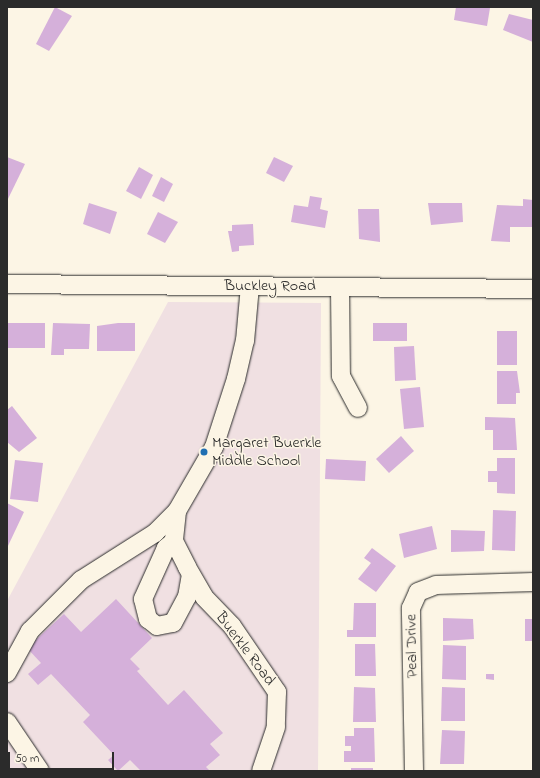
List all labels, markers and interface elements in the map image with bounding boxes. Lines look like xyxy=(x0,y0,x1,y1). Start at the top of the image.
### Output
street label: Buckley Road xyxy=(224,276,316,296)
place label: Margaret Buerkle Middle School xyxy=(212,433,322,471)
marker: Margaret Buerkle Middle School xyxy=(199,447,209,457)
street label: Buerkle Road xyxy=(211,608,279,690)
street label: Peal Drive xyxy=(402,614,422,678)
scale bar xyxy=(10,744,116,770)
text: 50 m xyxy=(15,750,39,768)

